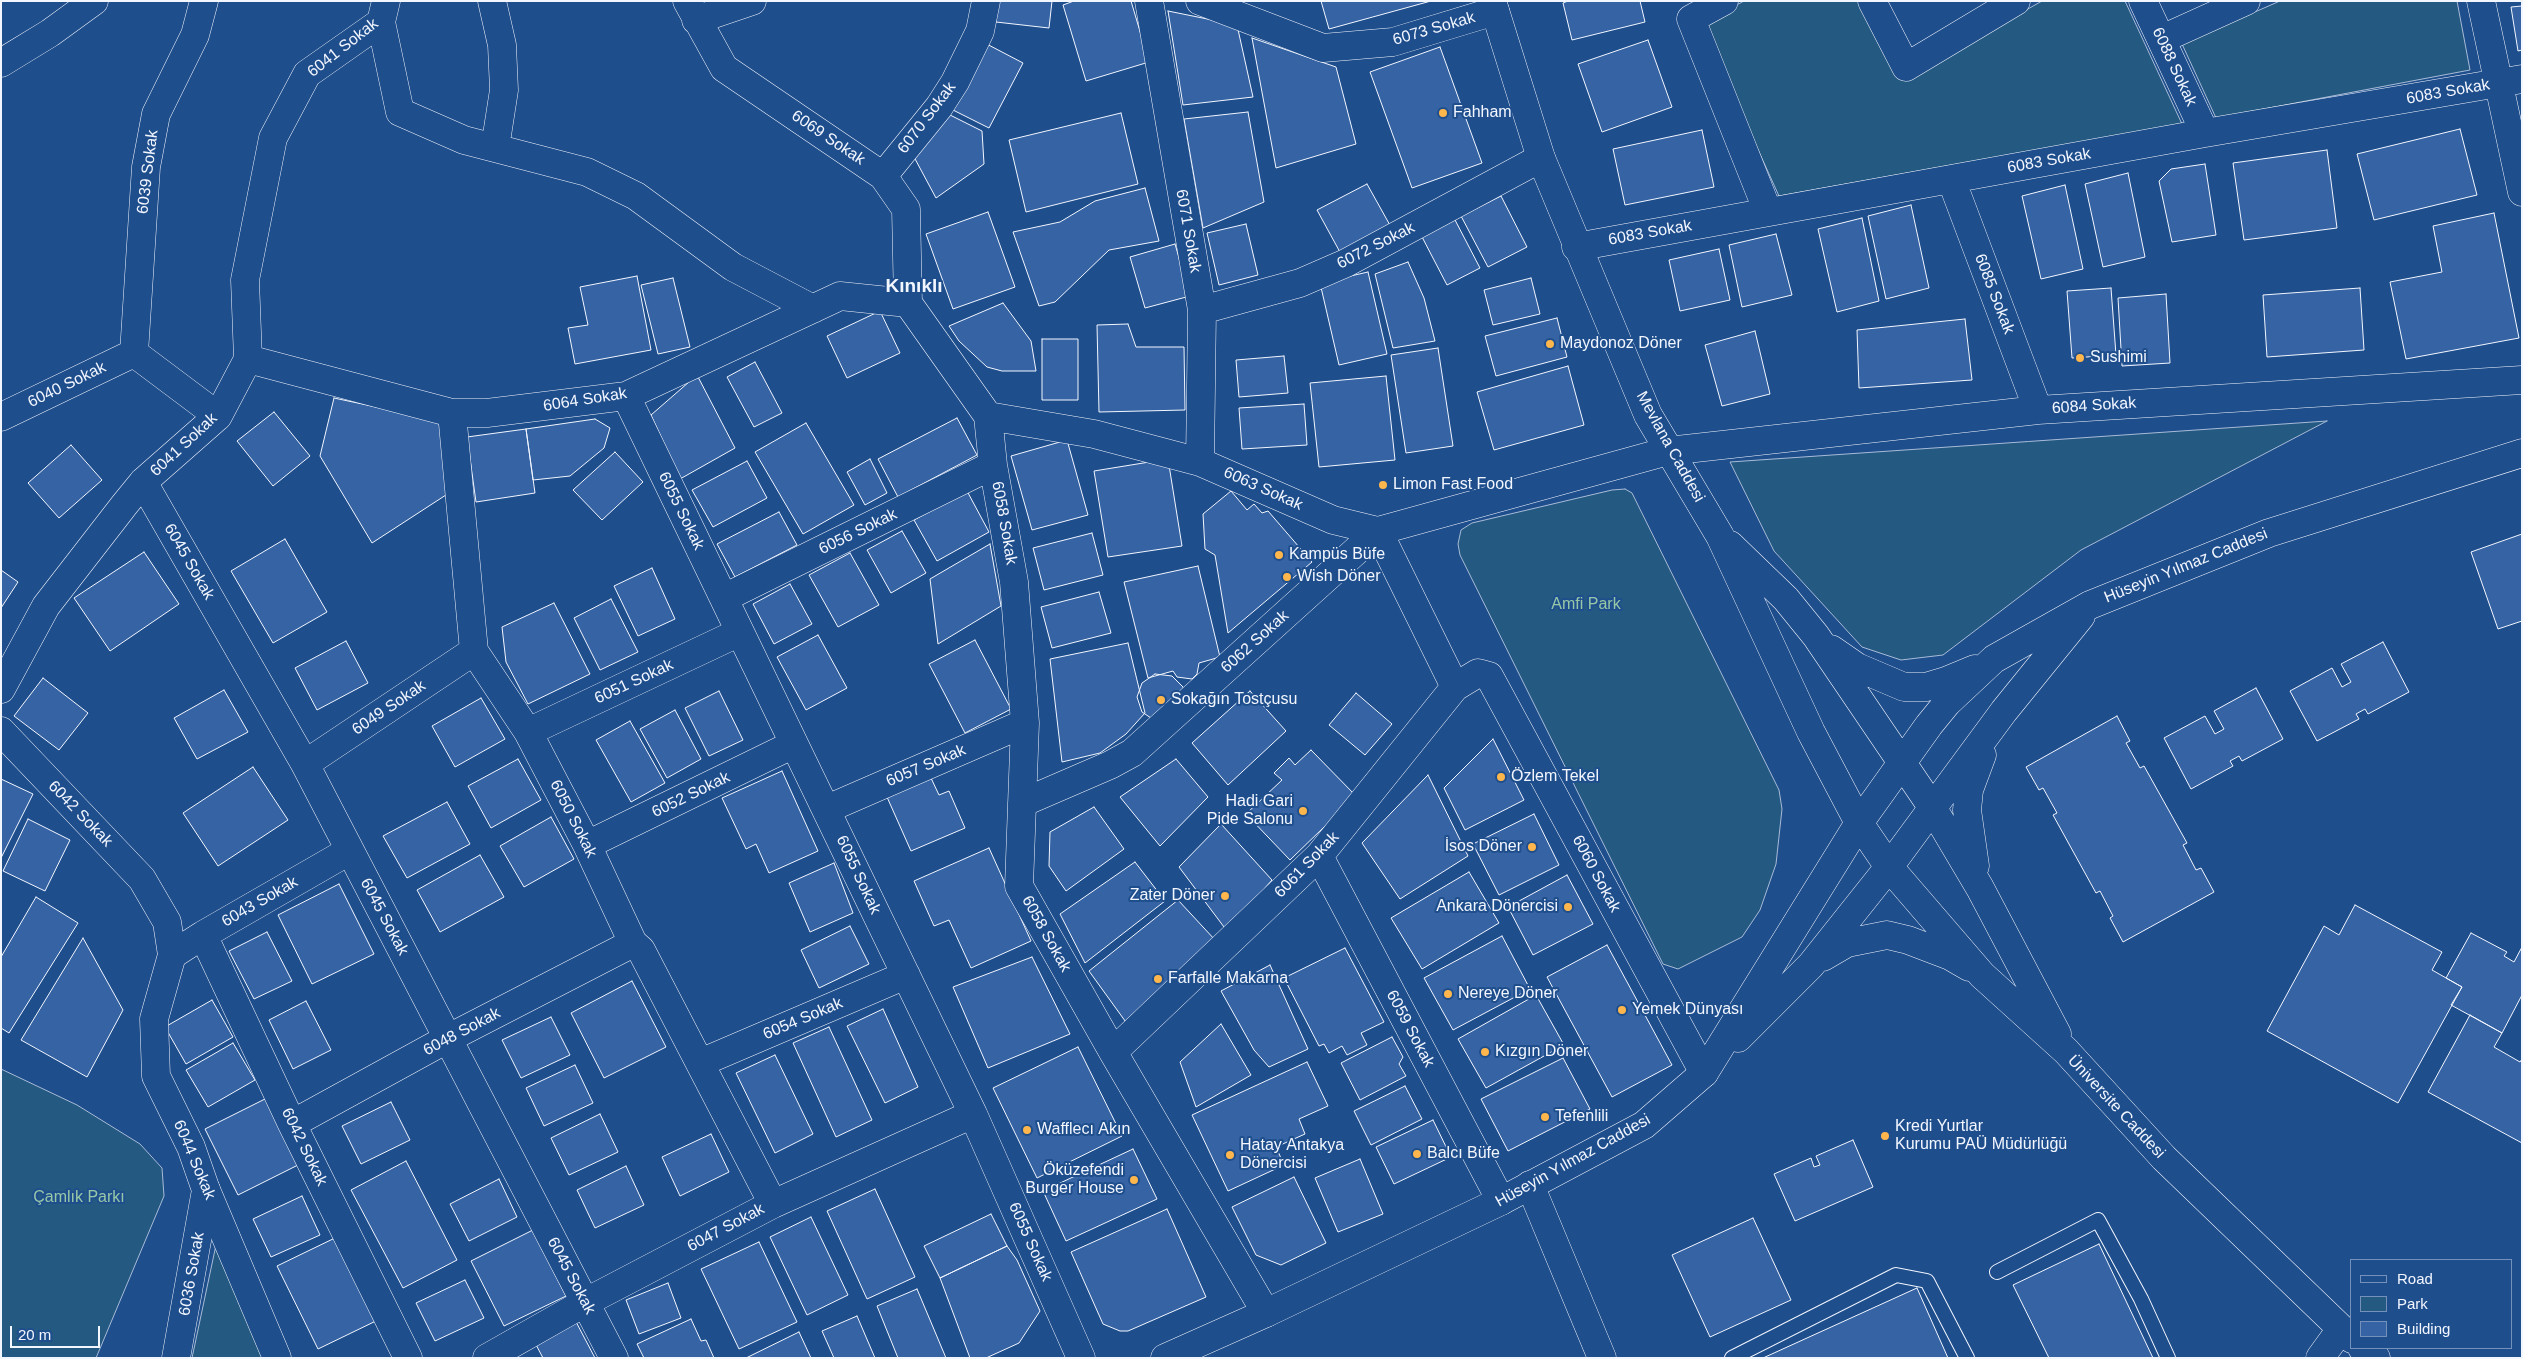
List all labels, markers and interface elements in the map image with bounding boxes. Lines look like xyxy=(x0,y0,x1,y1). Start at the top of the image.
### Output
street label: 6073 Sokak xyxy=(1391,8,1477,50)
street label: 6041 Sokak xyxy=(304,14,382,82)
street label: 6088 Sokak xyxy=(2147,25,2201,109)
street label: 6083 Sokak xyxy=(2405,75,2491,109)
street label: 6070 Sokak xyxy=(894,78,960,158)
place label: Fahham xyxy=(1453,103,1512,123)
street label: 6069 Sokak xyxy=(788,106,868,170)
marker: Fahham xyxy=(1437,107,1449,119)
street label: 6039 Sokak xyxy=(133,129,163,215)
street label: 6083 Sokak xyxy=(2006,144,2092,178)
street label: 6071 Sokak xyxy=(1171,188,1205,274)
street label: 6083 Sokak xyxy=(1607,216,1693,250)
street label: 6072 Sokak xyxy=(1334,218,1418,274)
street label: 6085 Sokak xyxy=(1970,251,2018,337)
district label: Kınıklı xyxy=(885,276,943,298)
place label: Maydonoz Döner xyxy=(1560,334,1682,354)
marker: Maydonoz Döner xyxy=(1544,338,1556,350)
place label: Sushimi xyxy=(2090,348,2147,368)
marker: Sushimi xyxy=(2074,352,2086,364)
street label: 6040 Sokak xyxy=(25,358,109,412)
street label: 6064 Sokak xyxy=(542,384,628,416)
street label: Mevlana Caddesi xyxy=(1632,388,1708,506)
street label: 6084 Sokak xyxy=(2051,393,2137,419)
street label: 6041 Sokak xyxy=(147,409,221,481)
street label: 6063 Sokak xyxy=(1220,463,1306,515)
street label: 6055 Sokak xyxy=(654,469,708,553)
place label: Limon Fast Food xyxy=(1393,475,1513,495)
marker: Limon Fast Food xyxy=(1377,479,1389,491)
street label: 6058 Sokak xyxy=(987,480,1021,566)
street label: 6056 Sokak xyxy=(816,505,900,559)
street label: 6045 Sokak xyxy=(160,521,218,603)
street label: Hüseyin Yılmaz Caddesi xyxy=(2102,524,2270,608)
place label: Kampüs Büfe xyxy=(1289,545,1385,565)
marker: Kampüs Büfe xyxy=(1273,549,1285,561)
place label: Wish Döner xyxy=(1297,567,1381,587)
marker: Wish Döner xyxy=(1281,571,1293,583)
park label: Amfi Park xyxy=(1551,595,1621,615)
street label: 6062 Sokak xyxy=(1217,607,1293,677)
street label: 6051 Sokak xyxy=(592,655,676,709)
street label: 6049 Sokak xyxy=(349,676,429,740)
place label: Sokağın Tostçusu xyxy=(1171,690,1297,710)
marker: Sokağın Tostçusu xyxy=(1155,694,1167,706)
street label: 6057 Sokak xyxy=(883,741,969,791)
place label: Özlem Tekel xyxy=(1511,767,1599,787)
street label: 6052 Sokak xyxy=(649,768,733,822)
marker: Özlem Tekel xyxy=(1495,771,1507,783)
street label: 6042 Sokak xyxy=(44,777,116,851)
street label: 6050 Sokak xyxy=(545,777,601,861)
place label: Hadi Gari Pide Salonu xyxy=(1207,792,1293,830)
marker: Hadi Gari Pide Salonu xyxy=(1297,805,1309,817)
street label: 6061 Sokak xyxy=(1271,828,1343,902)
street label: 6060 Sokak xyxy=(1568,832,1624,916)
street label: 6055 Sokak xyxy=(831,833,885,917)
place label: İsos Döner xyxy=(1445,837,1522,857)
marker: İsos Döner xyxy=(1526,841,1538,853)
street label: 6043 Sokak xyxy=(219,873,301,931)
street label: 6045 Sokak xyxy=(356,875,412,959)
place label: Zater Döner xyxy=(1130,886,1215,906)
marker: Zater Döner xyxy=(1219,890,1231,902)
street label: 6058 Sokak xyxy=(1017,892,1075,976)
place label: Ankara Dönercisi xyxy=(1436,897,1558,917)
marker: Ankara Dönercisi xyxy=(1562,901,1574,913)
place label: Farfalle Makarna xyxy=(1168,969,1288,989)
marker: Farfalle Makarna xyxy=(1152,973,1164,985)
place label: Nereye Döner xyxy=(1458,984,1558,1004)
street label: 6059 Sokak xyxy=(1382,987,1438,1071)
marker: Nereye Döner xyxy=(1442,988,1454,1000)
street label: 6054 Sokak xyxy=(760,994,846,1044)
place label: Yemek Dünyası xyxy=(1632,1000,1743,1020)
street label: 6048 Sokak xyxy=(420,1004,504,1060)
marker: Yemek Dünyası xyxy=(1616,1004,1628,1016)
place label: Kızgın Döner xyxy=(1495,1042,1588,1062)
marker: Kızgın Döner xyxy=(1479,1046,1491,1058)
street label: Üniversite Caddesi xyxy=(2063,1051,2169,1163)
street label: 6042 Sokak xyxy=(277,1105,331,1189)
place label: Tefenlili xyxy=(1555,1107,1608,1127)
street label: Hüseyin Yılmaz Caddesi xyxy=(1492,1110,1654,1212)
marker: Tefenlili xyxy=(1539,1111,1551,1123)
street label: 6044 Sokak xyxy=(169,1117,219,1203)
place label: Kredi Yurtlar Kurumu PAÜ Müdürlüğü xyxy=(1895,1117,2067,1155)
place label: Wafflecı Akın xyxy=(1037,1120,1130,1140)
marker: Wafflecı Akın xyxy=(1021,1124,1033,1136)
marker: Kredi Yurtlar Kurumu PAÜ Müdürlüğü xyxy=(1879,1130,1891,1142)
place label: Hatay Antakya Dönercisi xyxy=(1240,1136,1344,1174)
place label: Balcı Büfe xyxy=(1427,1144,1500,1164)
marker: Balcı Büfe xyxy=(1411,1148,1423,1160)
marker: Hatay Antakya Dönercisi xyxy=(1224,1149,1236,1161)
place label: Öküzefendi Burger House xyxy=(1025,1161,1124,1199)
marker: Öküzefendi Burger House xyxy=(1128,1174,1140,1186)
park label: Çamlık Parkı xyxy=(33,1188,125,1208)
street label: 6055 Sokak xyxy=(1004,1199,1056,1285)
street label: 6047 Sokak xyxy=(684,1200,768,1256)
street label: 6036 Sokak xyxy=(175,1231,209,1317)
street label: 6045 Sokak xyxy=(543,1234,599,1318)
legend xyxy=(2350,1259,2513,1349)
text: Road xyxy=(2397,1270,2433,1287)
text: Park xyxy=(2397,1295,2428,1312)
scale bar xyxy=(12,1316,102,1348)
text: Building xyxy=(2397,1320,2450,1337)
text: 20 m xyxy=(18,1326,51,1343)

